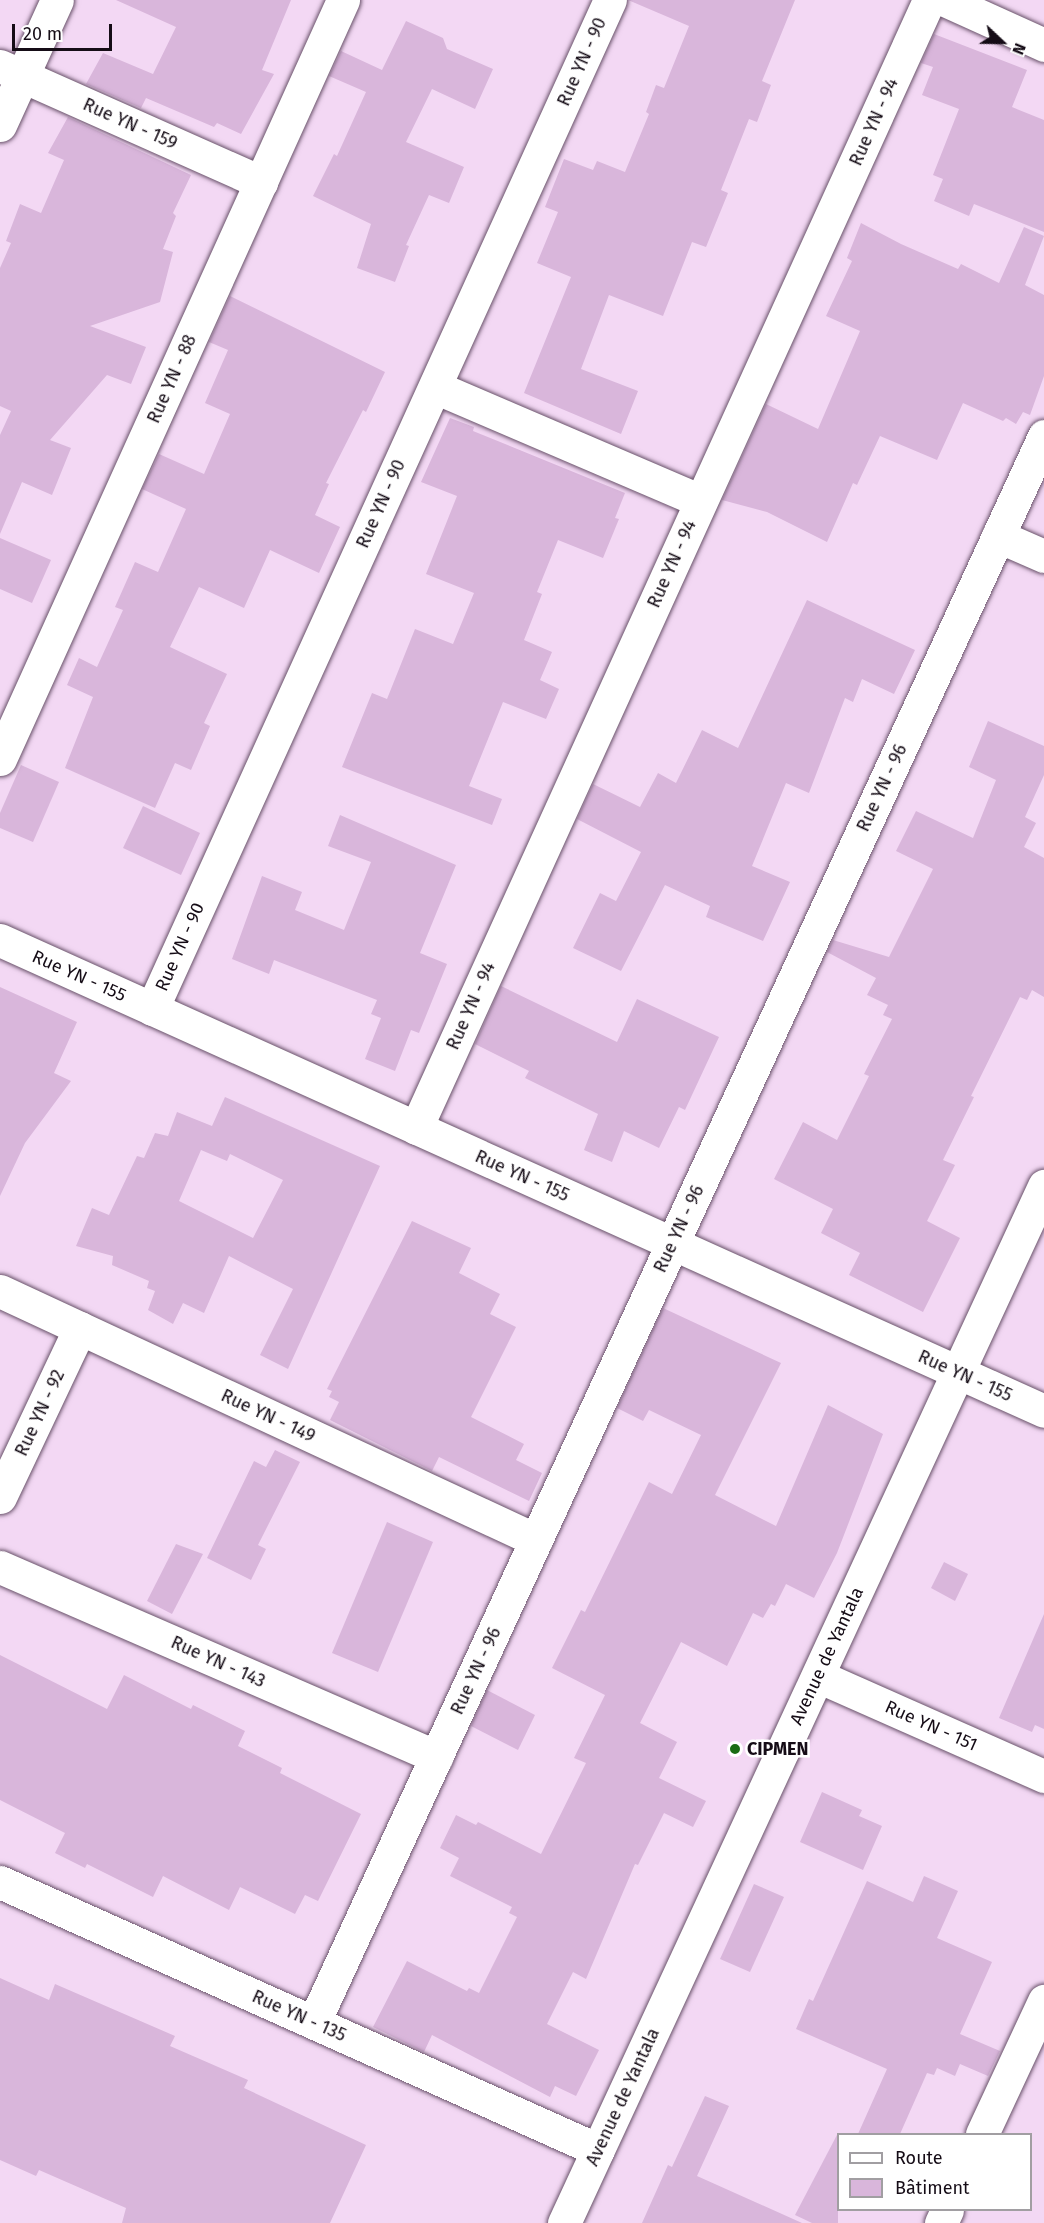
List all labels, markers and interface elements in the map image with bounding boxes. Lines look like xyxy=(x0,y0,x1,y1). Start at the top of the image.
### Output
scale bar xyxy=(15,12,116,50)
north arrow xyxy=(972,12,1032,72)
street label: Rue YN - 90 xyxy=(553,14,611,110)
text: 20 m xyxy=(23,23,62,45)
text: N xyxy=(1008,40,1030,57)
street label: Rue YN - 94 xyxy=(845,75,903,169)
street label: Rue YN - 159 xyxy=(80,94,180,154)
street label: Rue YN - 88 xyxy=(143,331,201,427)
street label: Rue YN - 90 xyxy=(352,456,410,552)
street label: Rue YN - 94 xyxy=(643,517,701,611)
street label: Rue YN - 96 xyxy=(852,741,912,835)
street label: Rue YN - 90 xyxy=(151,899,209,995)
street label: Rue YN - 155 xyxy=(29,946,129,1006)
street label: Rue YN - 94 xyxy=(442,959,500,1053)
street label: Rue YN - 155 xyxy=(472,1146,572,1206)
street label: Rue YN - 96 xyxy=(649,1182,709,1276)
street label: Rue YN - 155 xyxy=(915,1346,1015,1406)
street label: Rue YN - 92 xyxy=(11,1366,69,1460)
street label: Rue YN - 149 xyxy=(217,1385,319,1447)
street label: Avenue de Yantala xyxy=(786,1584,868,1728)
street label: Rue YN - 96 xyxy=(446,1624,506,1718)
street label: Rue YN - 143 xyxy=(167,1632,269,1692)
street label: Rue YN - 151 xyxy=(882,1696,980,1756)
place label: CIPMEN xyxy=(747,1738,808,1760)
marker: CIPMEN xyxy=(728,1742,742,1756)
street label: Rue YN - 135 xyxy=(249,1986,349,2046)
street label: Avenue de Yantala xyxy=(582,2025,664,2169)
legend xyxy=(837,2133,1032,2211)
text: Route xyxy=(895,2147,943,2169)
text: Bâtiment xyxy=(895,2177,970,2199)

